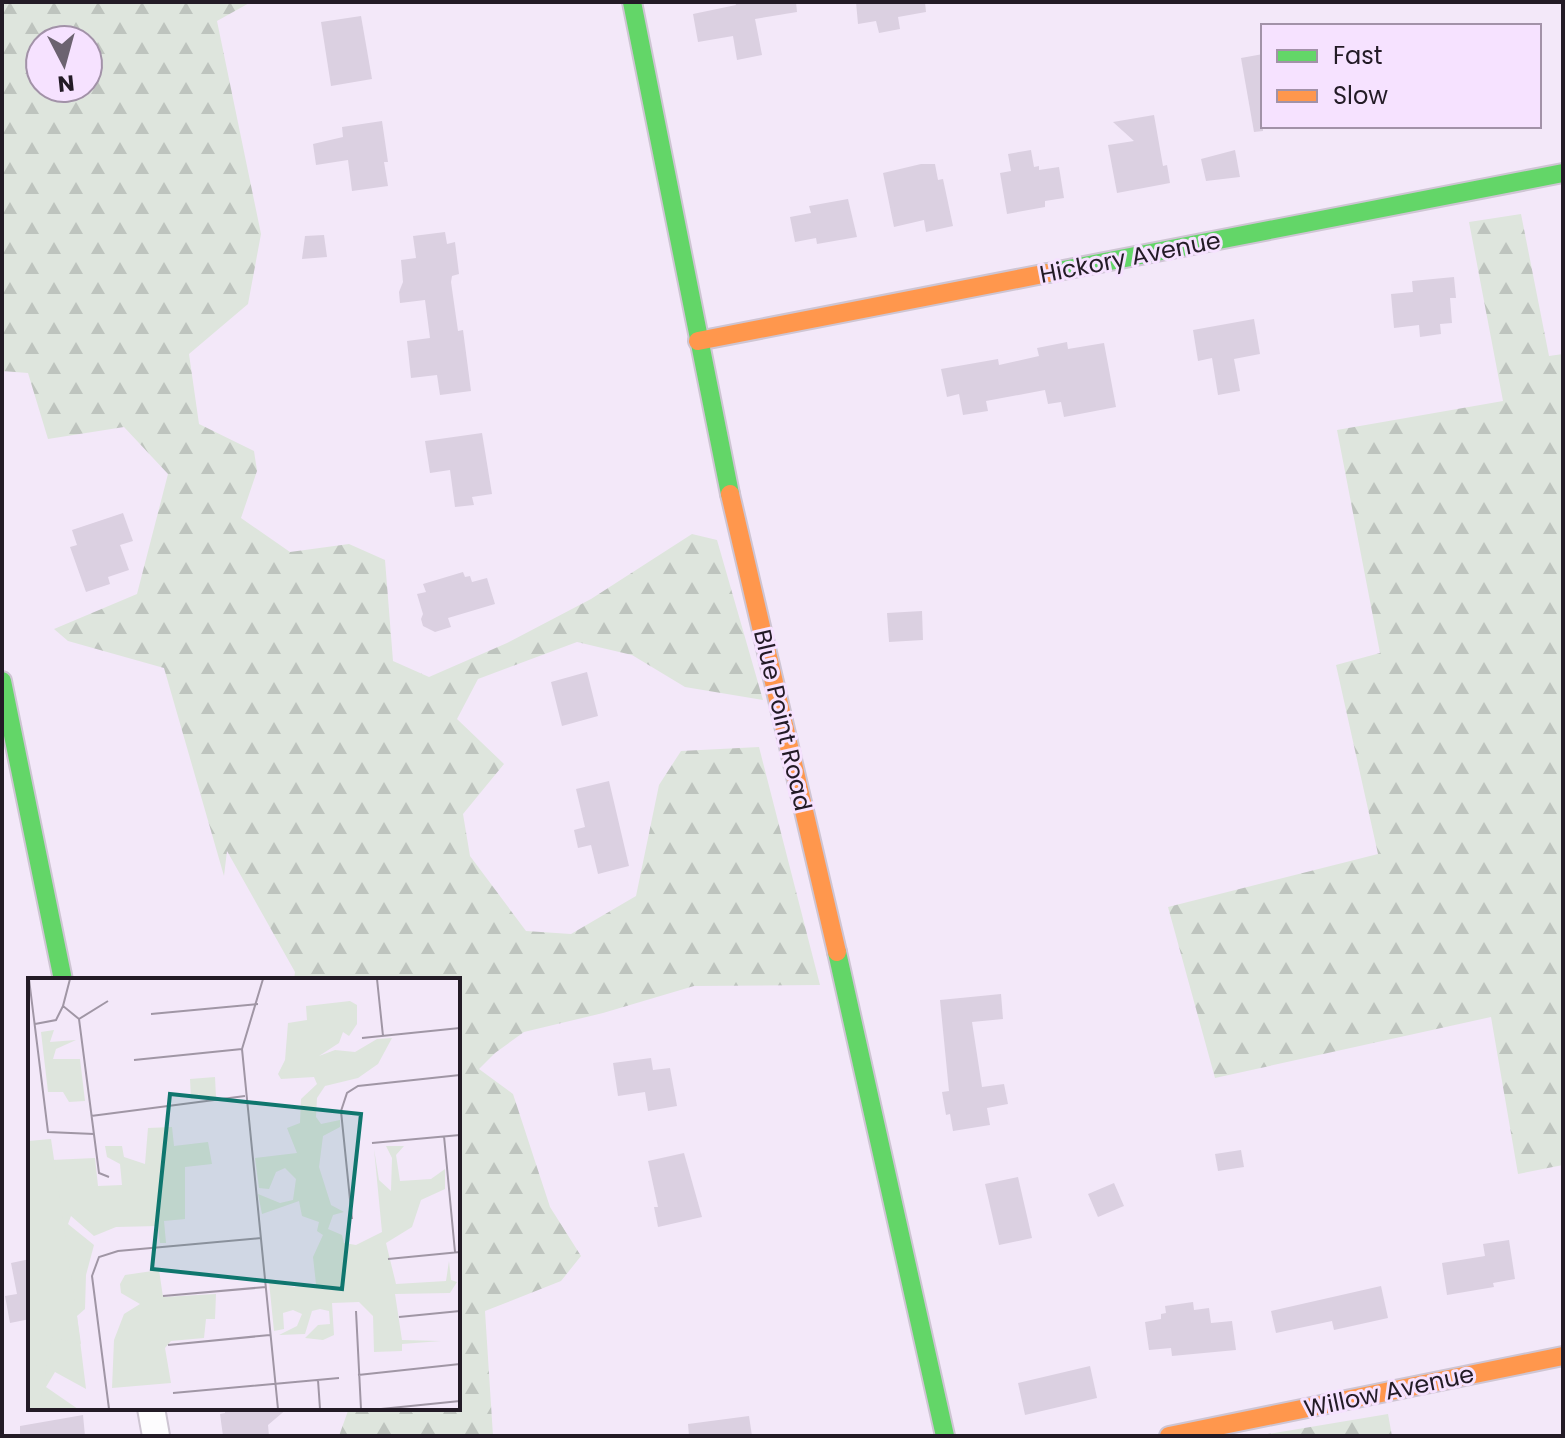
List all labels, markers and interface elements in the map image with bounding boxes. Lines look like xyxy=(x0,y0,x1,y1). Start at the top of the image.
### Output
north arrow xyxy=(24,24,104,104)
legend xyxy=(1261,24,1541,128)
text: Fast xyxy=(1333,39,1383,72)
text: N xyxy=(56,67,76,100)
text: Slow xyxy=(1333,79,1388,112)
street label: Hickory Avenue xyxy=(1037,223,1223,291)
street label: Blue Point Road xyxy=(746,626,820,814)
inset map xyxy=(28,978,460,1410)
street label: Willow Avenue xyxy=(1301,1357,1477,1425)

